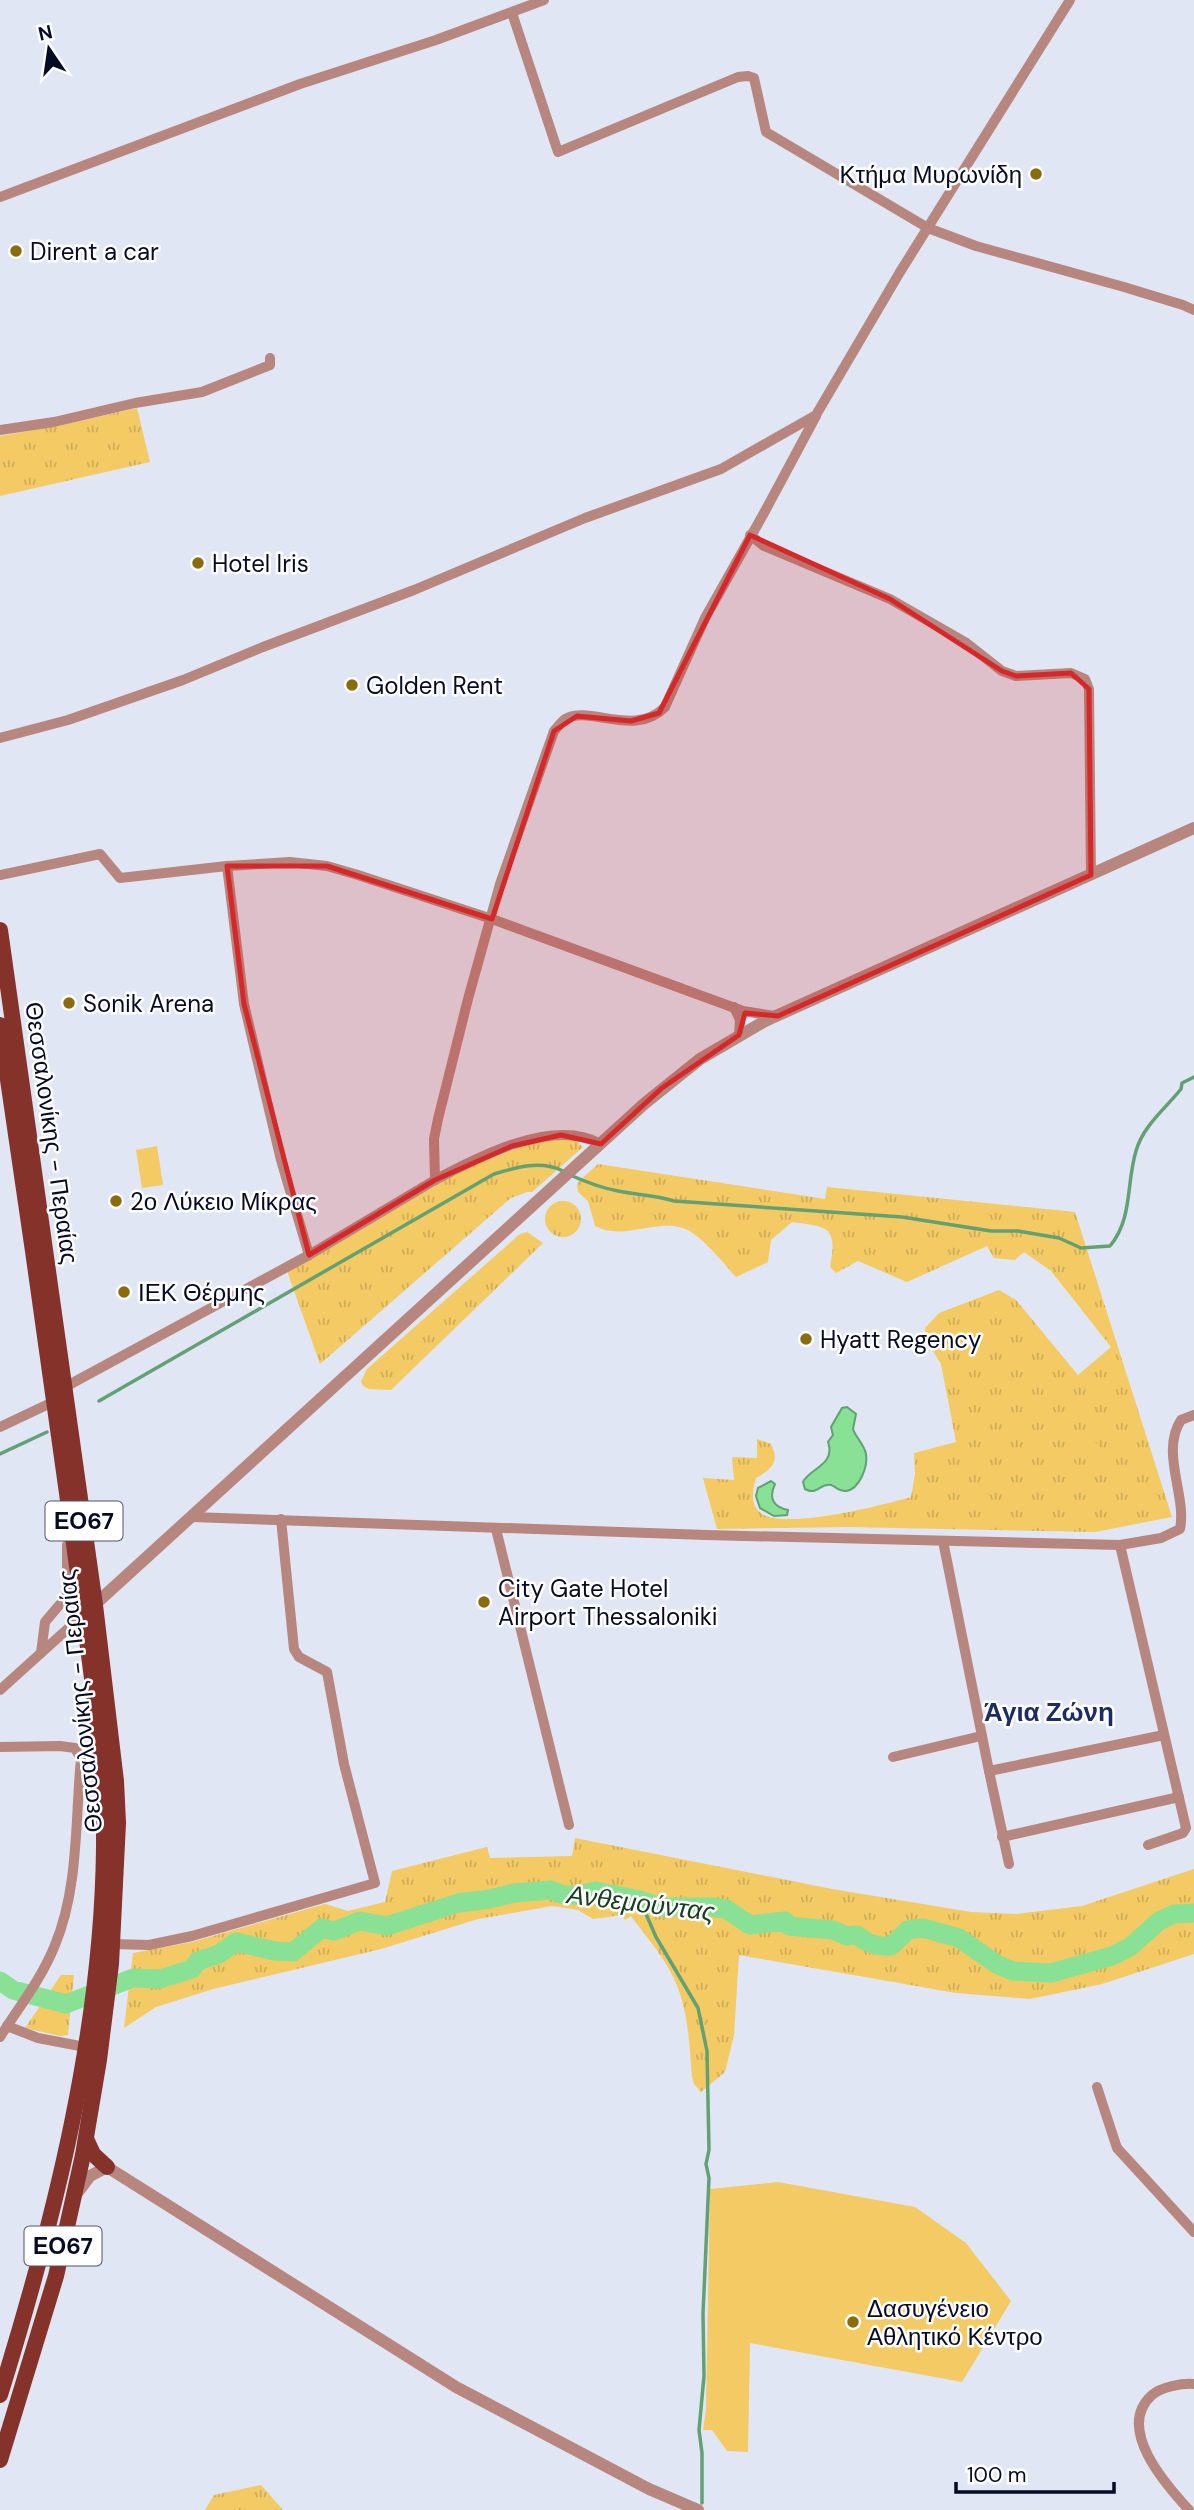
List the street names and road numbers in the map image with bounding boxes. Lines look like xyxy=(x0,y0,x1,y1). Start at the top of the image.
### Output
street label: Θεσσαλονίκης - Περαίας xyxy=(18,1000,86,1266)
road number: ΕΟ67 xyxy=(46,1502,122,1540)
street label: Θεσσαλονίκης - Περαίας xyxy=(51,1568,109,1834)
road number: ΕΟ67 xyxy=(24,2226,102,2266)

